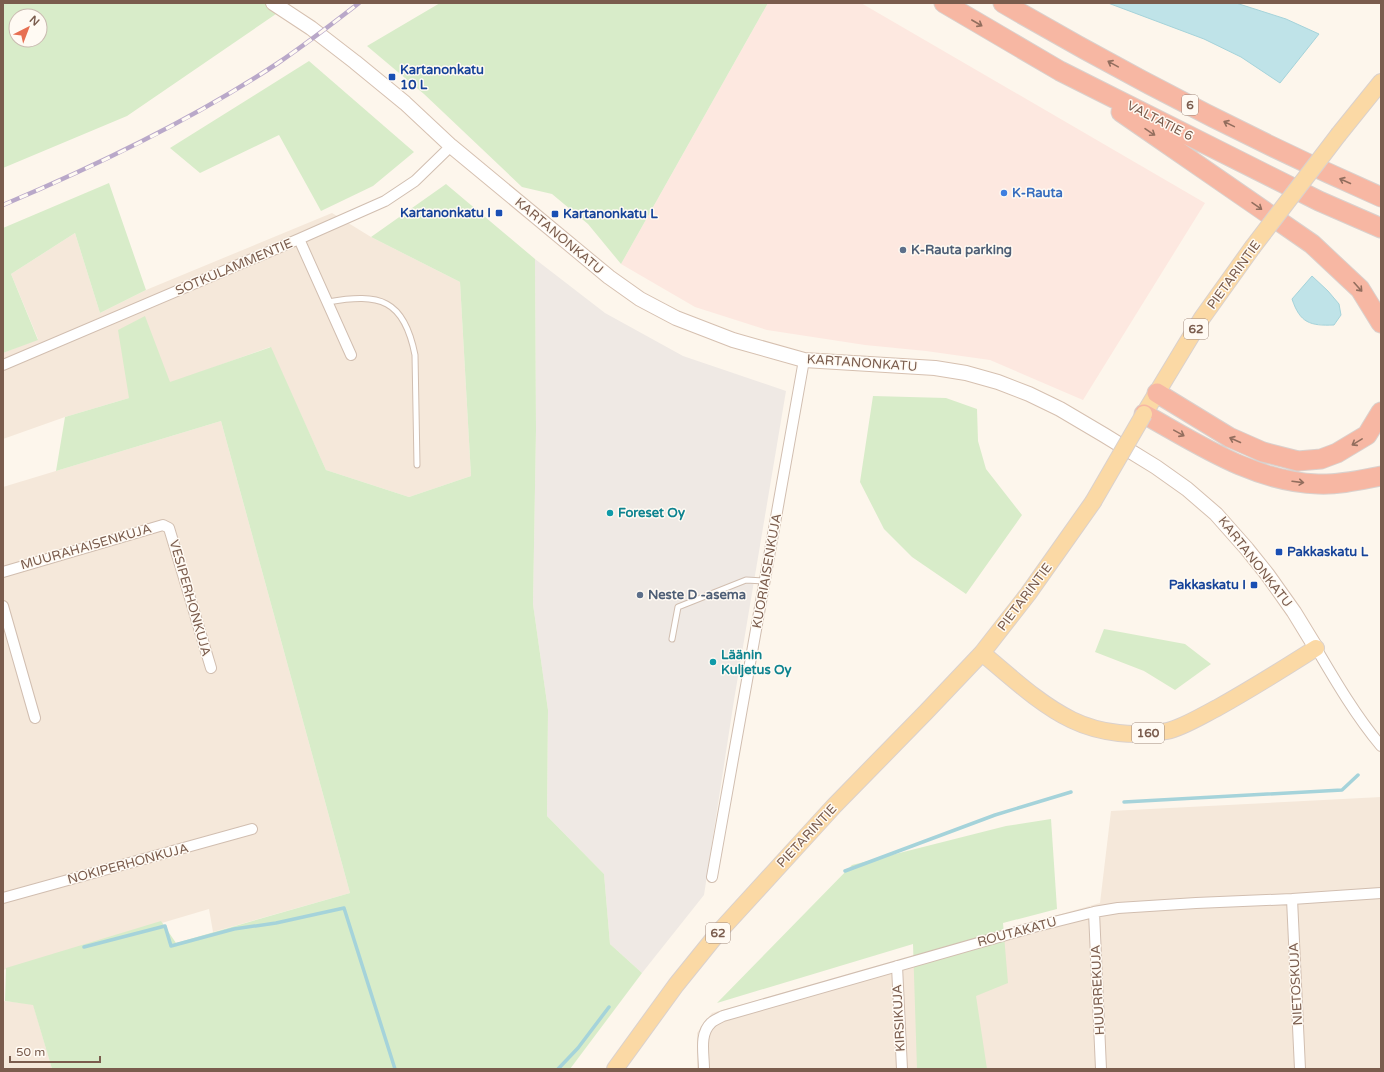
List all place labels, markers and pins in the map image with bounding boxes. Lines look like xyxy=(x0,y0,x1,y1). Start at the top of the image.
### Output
place label: Kartanonkatu 10 L xyxy=(400,62,484,93)
marker: Kartanonkatu 10 L xyxy=(387,72,397,82)
place label: K-Rauta xyxy=(1012,185,1063,201)
marker: K-Rauta xyxy=(999,188,1009,198)
place label: Kartanonkatu I xyxy=(400,205,491,221)
place label: Kartanonkatu L xyxy=(563,206,658,222)
marker: Kartanonkatu I xyxy=(494,208,504,218)
marker: Kartanonkatu L xyxy=(550,209,560,219)
place label: K-Rauta parking xyxy=(911,242,1012,258)
marker: K-Rauta parking xyxy=(898,245,908,255)
place label: Foreset Oy xyxy=(618,505,685,521)
marker: Foreset Oy xyxy=(605,508,615,518)
place label: Pakkaskatu L xyxy=(1287,544,1369,560)
marker: Pakkaskatu L xyxy=(1274,547,1284,557)
place label: Pakkaskatu I xyxy=(1169,577,1246,593)
marker: Pakkaskatu I xyxy=(1249,580,1259,590)
place label: Neste D -asema xyxy=(648,587,746,603)
marker: Neste D -asema xyxy=(635,590,645,600)
place label: Läänin Kuljetus Oy xyxy=(721,647,792,678)
marker: Läänin Kuljetus Oy xyxy=(708,657,718,667)

